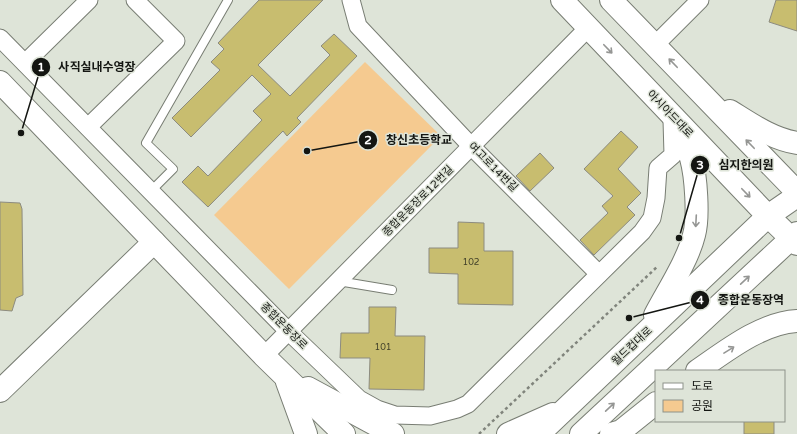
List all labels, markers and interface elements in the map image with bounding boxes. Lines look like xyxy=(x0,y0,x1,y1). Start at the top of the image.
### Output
one-way arrow xyxy=(603,44,612,54)
callout: 사직실내수영장 xyxy=(31,55,144,79)
one-way arrow xyxy=(668,58,678,68)
text: 1 xyxy=(37,60,45,74)
text: 사직실내수영장 xyxy=(58,60,136,74)
street label: 아시아드대로 xyxy=(644,88,696,140)
callout: 창신초등학교 xyxy=(358,128,460,152)
text: 2 xyxy=(364,133,372,147)
text: 창신초등학교 xyxy=(386,133,452,147)
one-way arrow xyxy=(745,139,755,149)
street label: 여고로14번길 xyxy=(466,140,520,194)
callout: 심지한의원 xyxy=(690,153,782,177)
text: 3 xyxy=(696,158,704,172)
text: 심지한의원 xyxy=(718,158,774,172)
street label: 종합운동장로12번길 xyxy=(380,163,456,239)
one-way arrow xyxy=(741,188,751,198)
one-way arrow xyxy=(692,214,699,227)
house number: 102 xyxy=(463,257,479,268)
one-way arrow xyxy=(740,276,751,285)
callout: 종합운동장역 xyxy=(690,288,792,312)
text: 4 xyxy=(696,293,704,307)
text: 종합운동장역 xyxy=(718,293,784,307)
street label: 종합운동장로 xyxy=(258,300,310,352)
street label: 월드컵대로 xyxy=(609,324,655,368)
house number: 101 xyxy=(375,342,391,353)
one-way arrow xyxy=(724,346,735,354)
legend xyxy=(655,370,785,422)
text: 도로 xyxy=(691,379,713,393)
text: 공원 xyxy=(691,399,713,413)
one-way arrow xyxy=(604,403,615,412)

